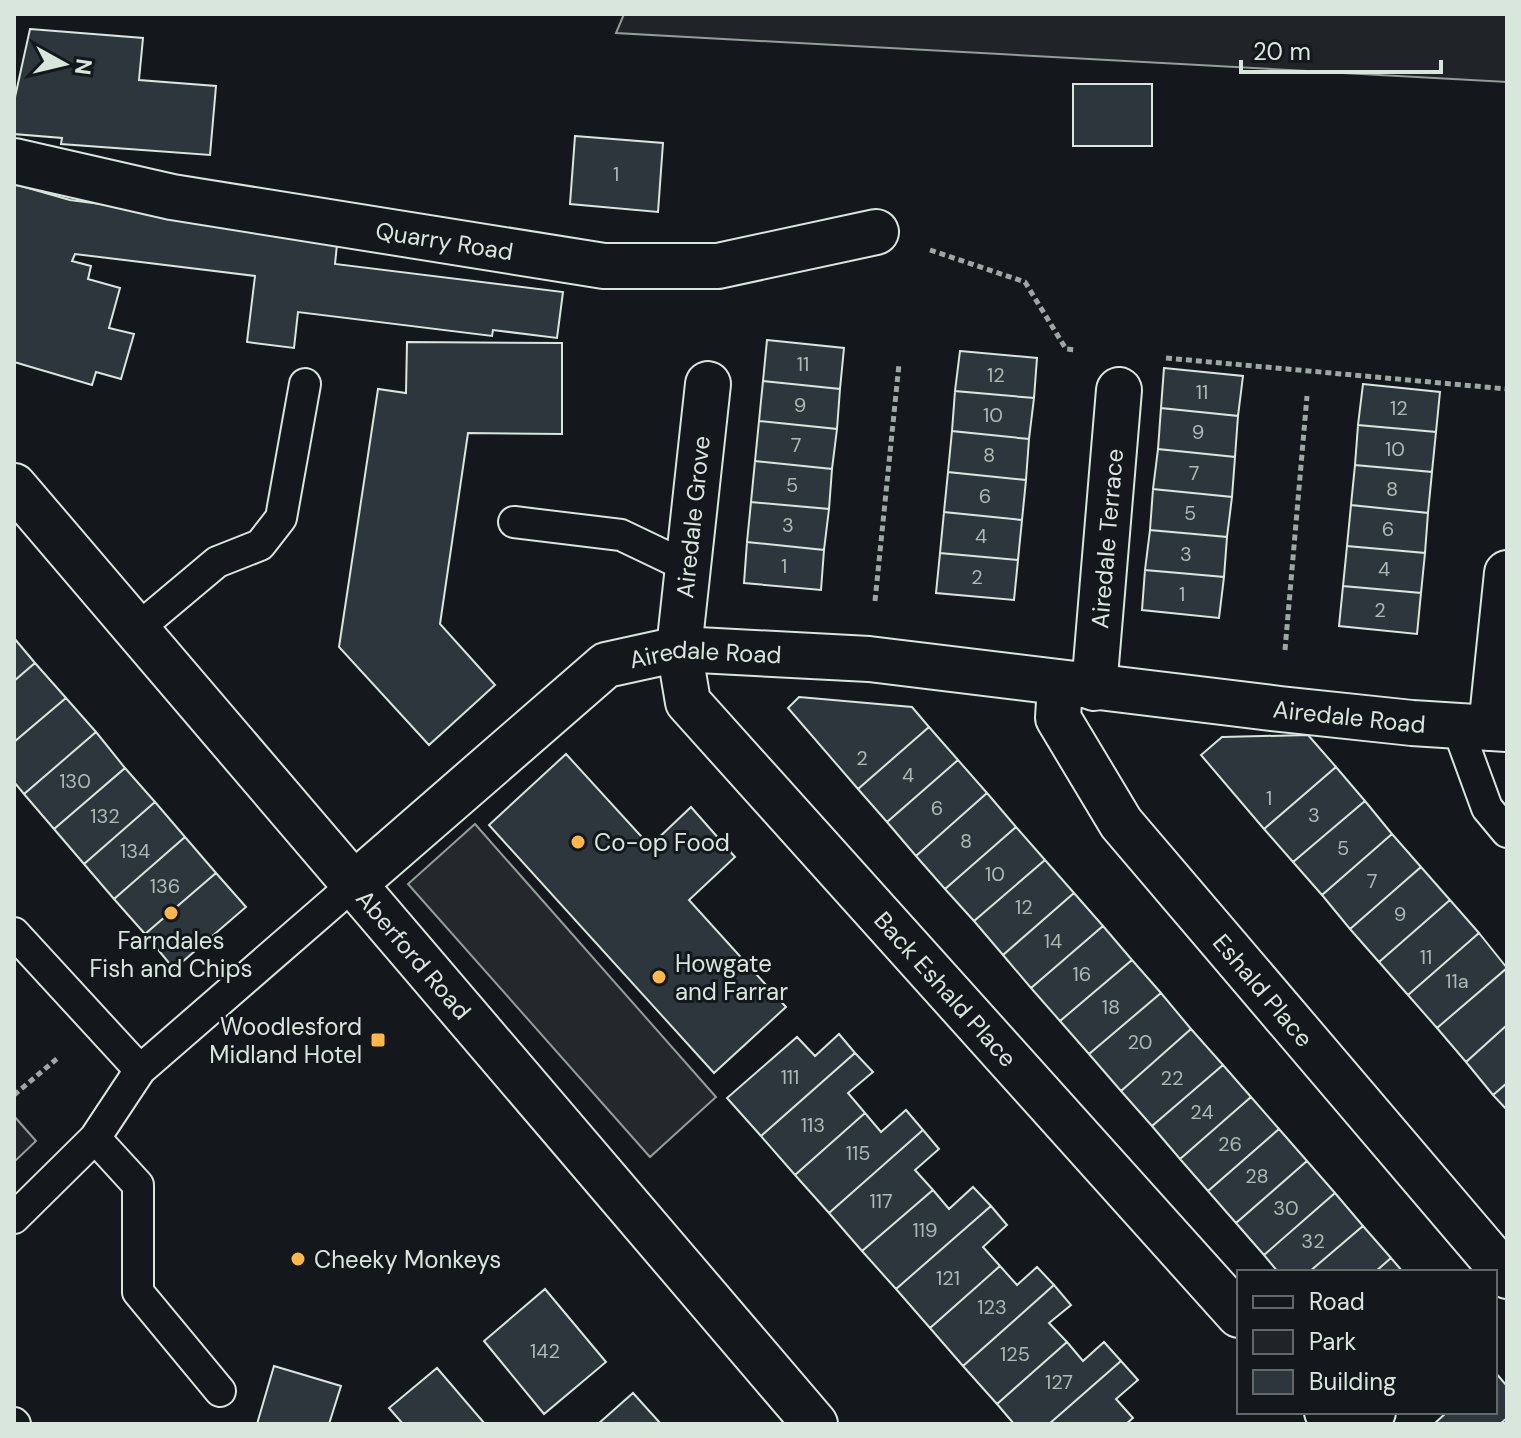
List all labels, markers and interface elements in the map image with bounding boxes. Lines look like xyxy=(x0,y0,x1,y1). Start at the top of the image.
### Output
north arrow xyxy=(24,24,104,104)
scale bar xyxy=(1241,24,1441,74)
text: 20 m xyxy=(1253,36,1311,67)
text: N xyxy=(68,57,99,77)
house number: 1 xyxy=(613,161,619,187)
street label: Quarry Road xyxy=(373,214,515,267)
house number: 11 xyxy=(797,351,809,377)
house number: 12 xyxy=(987,362,1005,388)
house number: 11 xyxy=(1196,379,1208,405)
house number: 9 xyxy=(794,392,806,418)
house number: 12 xyxy=(1390,395,1408,421)
house number: 10 xyxy=(983,402,1003,428)
house number: 9 xyxy=(1192,419,1204,445)
house number: 7 xyxy=(791,432,801,458)
street label: Airedale Grove xyxy=(669,434,717,600)
house number: 10 xyxy=(1385,436,1405,462)
house number: 8 xyxy=(983,442,995,468)
street label: Airedale Terrace xyxy=(1084,447,1130,630)
house number: 7 xyxy=(1189,460,1199,486)
house number: 5 xyxy=(786,472,798,498)
house number: 8 xyxy=(1386,476,1398,502)
house number: 6 xyxy=(979,483,991,509)
house number: 5 xyxy=(1184,500,1196,526)
house number: 3 xyxy=(782,512,794,538)
house number: 6 xyxy=(1382,516,1394,542)
house number: 4 xyxy=(975,523,987,549)
house number: 3 xyxy=(1180,541,1192,567)
house number: 1 xyxy=(781,553,787,579)
house number: 4 xyxy=(1378,556,1390,582)
house number: 2 xyxy=(971,564,983,590)
house number: 1 xyxy=(1179,581,1185,607)
house number: 2 xyxy=(1374,597,1386,623)
street label: Airedale Road xyxy=(626,633,782,675)
street label: Airedale Road xyxy=(1272,693,1427,739)
house number: 2 xyxy=(856,745,868,771)
house number: 4 xyxy=(902,762,914,788)
house number: 130 xyxy=(59,768,91,794)
house number: 1 xyxy=(1266,785,1272,811)
house number: 6 xyxy=(931,795,943,821)
house number: 3 xyxy=(1308,802,1320,828)
house number: 132 xyxy=(90,803,120,829)
place label: Co-op Food xyxy=(594,827,730,858)
house number: 8 xyxy=(960,828,972,854)
marker: Co-op Food xyxy=(569,833,587,851)
house number: 5 xyxy=(1337,835,1349,861)
house number: 134 xyxy=(120,838,150,864)
house number: 10 xyxy=(985,861,1005,887)
house number: 7 xyxy=(1367,868,1377,894)
house number: 136 xyxy=(150,873,180,899)
street label: Aberford Road xyxy=(350,883,478,1026)
house number: 12 xyxy=(1015,894,1033,920)
house number: 9 xyxy=(1394,901,1406,927)
marker: Farndales Fish and Chips xyxy=(162,904,180,922)
street label: Back Eshald Place xyxy=(868,905,1024,1073)
place label: Farndales Fish and Chips xyxy=(90,925,252,984)
street label: Eshald Place xyxy=(1206,927,1320,1053)
house number: 14 xyxy=(1044,928,1062,954)
house number: 11 xyxy=(1420,944,1432,970)
place label: Howgate and Farrar xyxy=(675,948,788,1007)
house number: 16 xyxy=(1073,961,1091,987)
marker: Howgate and Farrar xyxy=(650,968,668,986)
house number: 11a xyxy=(1445,968,1469,994)
house number: 18 xyxy=(1102,994,1120,1020)
place label: Woodlesford Midland Hotel xyxy=(209,1011,362,1070)
house number: 20 xyxy=(1128,1029,1153,1055)
marker: Woodlesford Midland Hotel xyxy=(369,1031,387,1049)
house number: 111 xyxy=(781,1064,799,1090)
house number: 22 xyxy=(1160,1065,1184,1091)
house number: 24 xyxy=(1190,1099,1214,1125)
house number: 113 xyxy=(801,1112,825,1138)
house number: 26 xyxy=(1218,1131,1242,1157)
house number: 115 xyxy=(846,1140,870,1166)
house number: 28 xyxy=(1245,1163,1269,1189)
house number: 117 xyxy=(869,1188,893,1214)
house number: 30 xyxy=(1273,1195,1299,1221)
house number: 119 xyxy=(912,1217,938,1243)
house number: 32 xyxy=(1301,1228,1325,1254)
place label: Cheeky Monkeys xyxy=(314,1244,501,1275)
marker: Cheeky Monkeys xyxy=(289,1250,307,1268)
house number: 121 xyxy=(936,1265,960,1291)
legend xyxy=(1237,1270,1497,1414)
text: Road xyxy=(1309,1286,1365,1317)
house number: 123 xyxy=(977,1294,1007,1320)
text: Park xyxy=(1309,1326,1356,1357)
house number: 142 xyxy=(530,1338,560,1364)
house number: 125 xyxy=(1000,1341,1030,1367)
text: Building xyxy=(1309,1366,1396,1397)
house number: 127 xyxy=(1045,1369,1073,1395)

